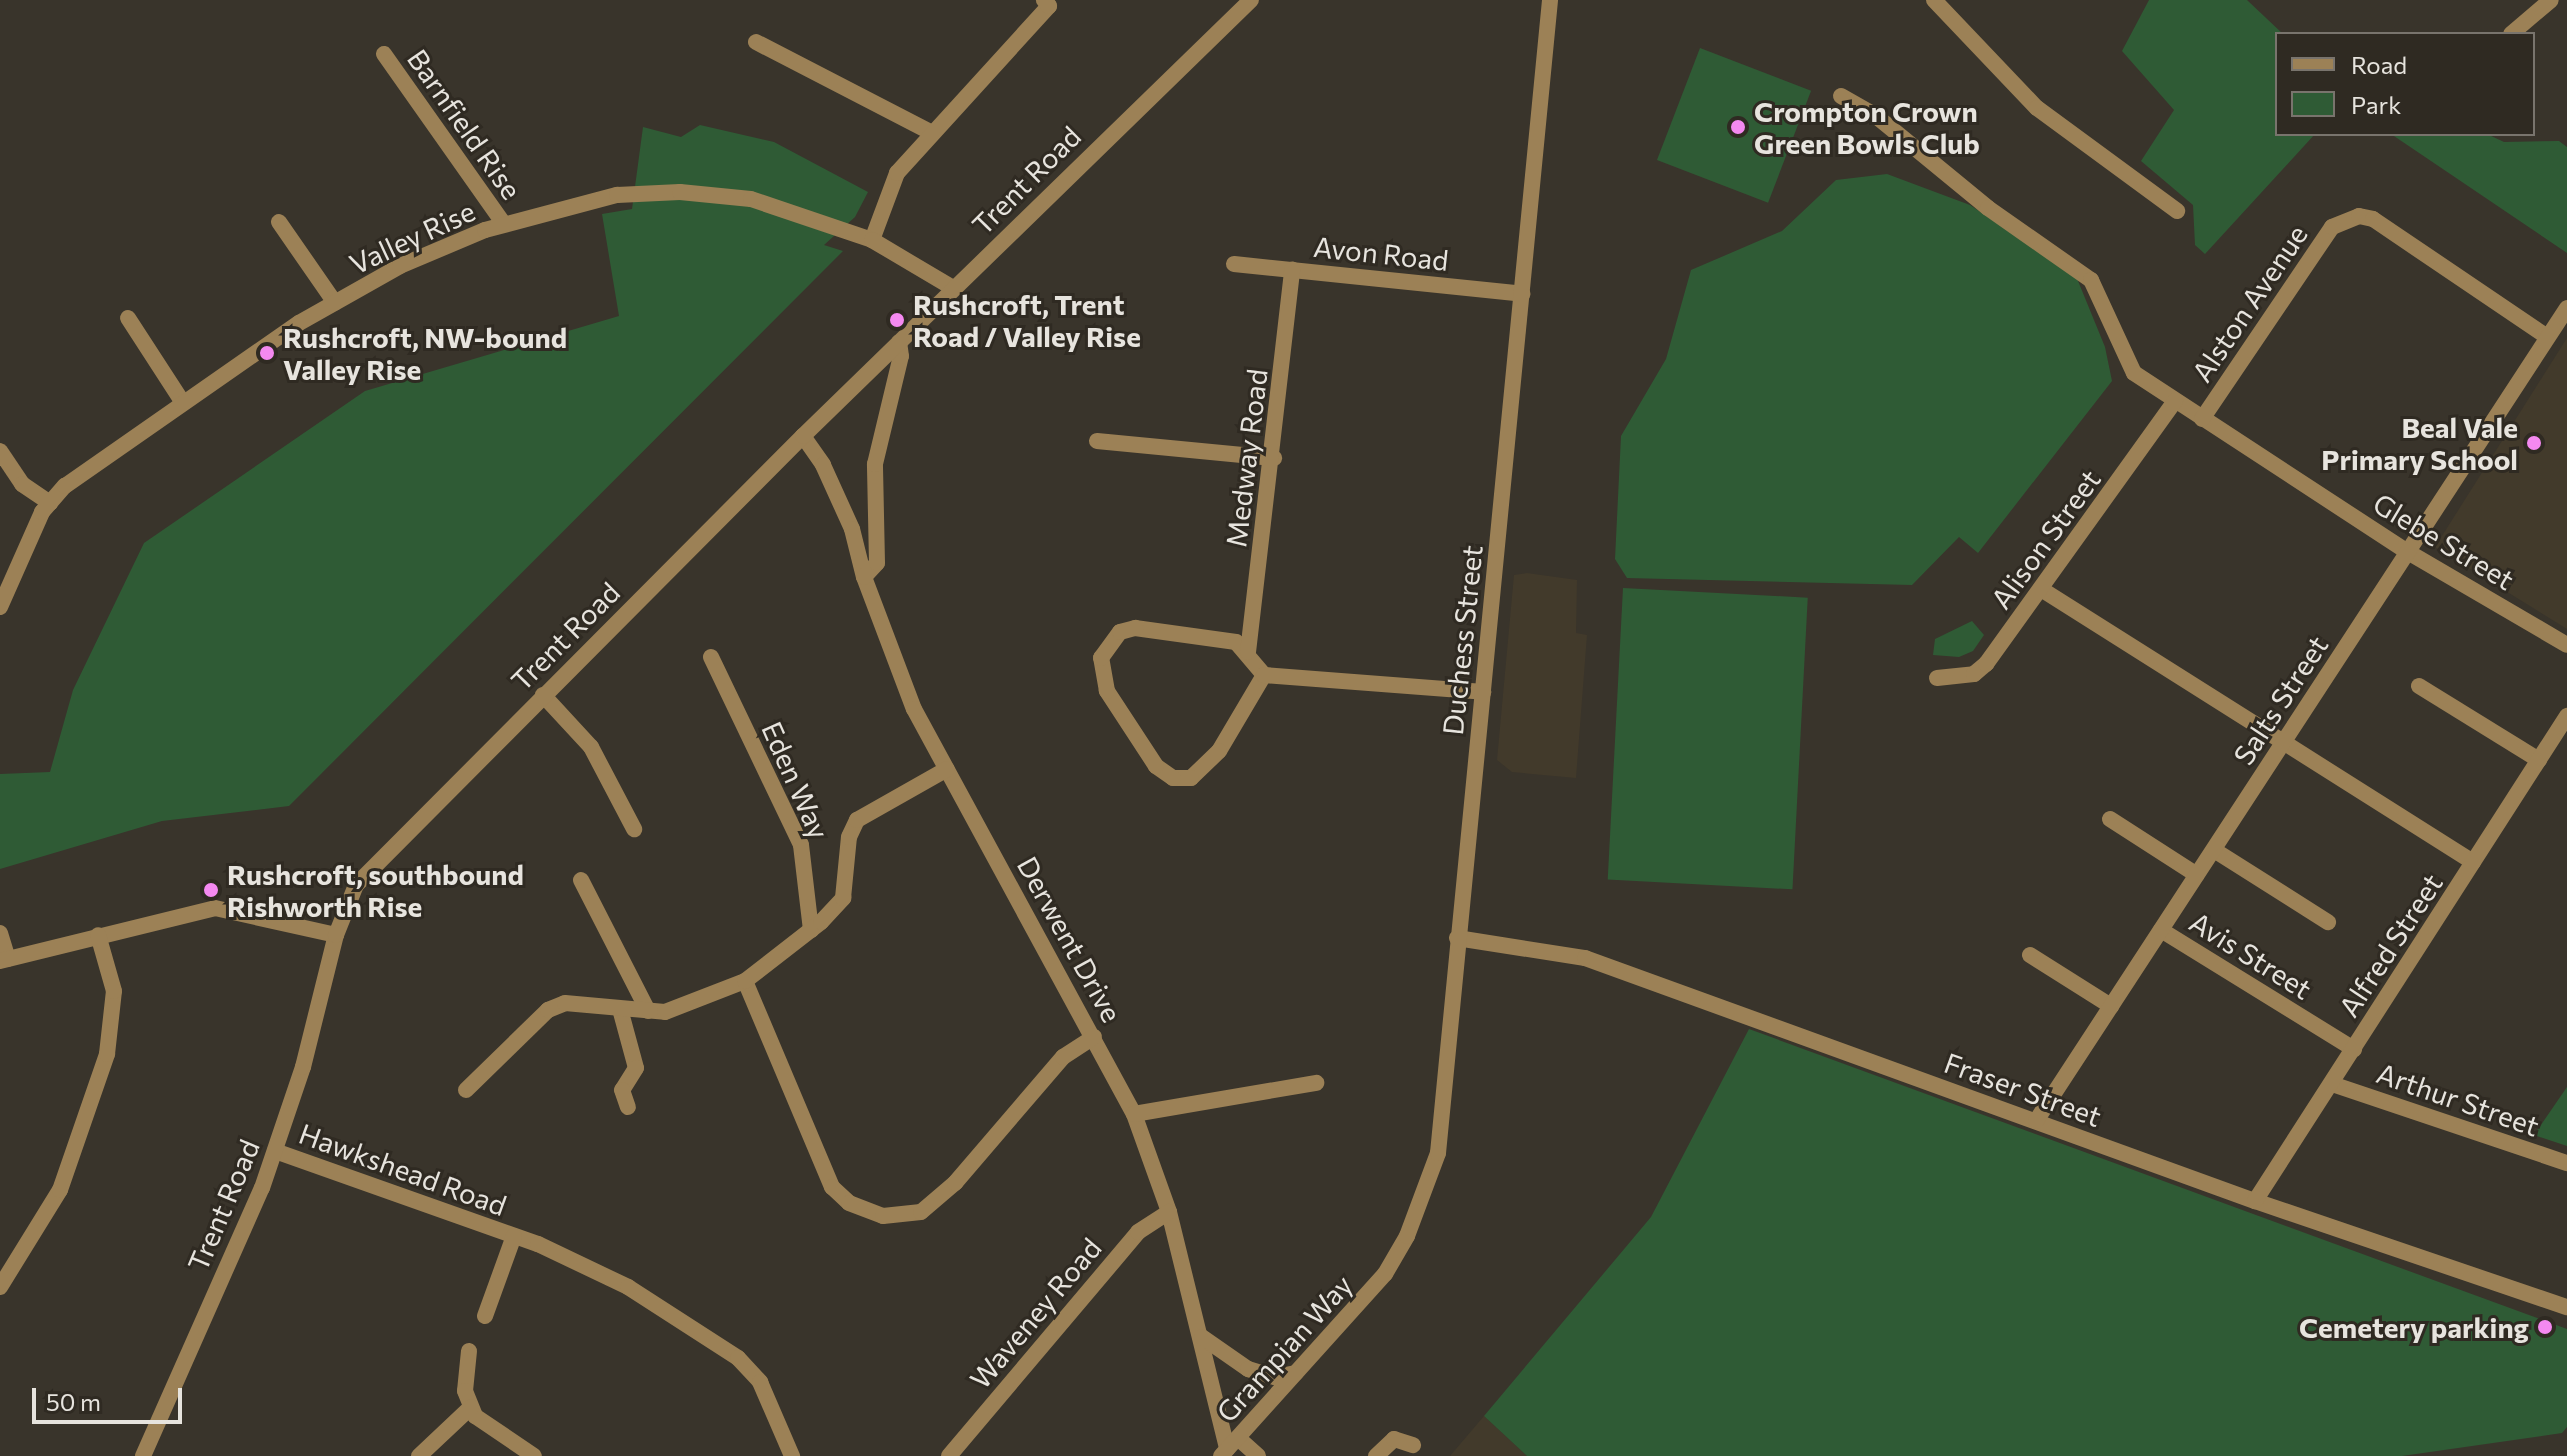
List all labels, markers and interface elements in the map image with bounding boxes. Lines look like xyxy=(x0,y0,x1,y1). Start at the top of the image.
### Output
legend xyxy=(2275,32,2535,136)
street label: Barnfield Rise xyxy=(401,43,529,205)
text: Road xyxy=(2351,50,2407,79)
text: Park xyxy=(2351,90,2401,119)
place label: Crompton Crown Green Bowls Club xyxy=(1754,94,1980,160)
marker: Crompton Crown Green Bowls Club xyxy=(1729,118,1747,136)
street label: Trent Road xyxy=(965,119,1087,241)
street label: Valley Rise xyxy=(344,193,480,281)
street label: Alston Avenue xyxy=(2184,218,2314,388)
street label: Avon Road xyxy=(1312,229,1450,277)
place label: Rushcroft, Trent Road / Valley Rise xyxy=(913,287,1141,353)
marker: Rushcroft, Trent Road / Valley Rise xyxy=(888,311,906,329)
place label: Rushcroft, NW-bound Valley Rise xyxy=(283,320,567,386)
marker: Rushcroft, NW-bound Valley Rise xyxy=(258,344,276,362)
street label: Medway Road xyxy=(1218,367,1274,549)
place label: Beal Vale Primary School xyxy=(2321,410,2518,476)
marker: Beal Vale Primary School xyxy=(2525,434,2543,452)
street label: Alison Street xyxy=(1983,463,2107,615)
street label: Glebe Street xyxy=(2368,486,2520,596)
street label: Duchess Street xyxy=(1435,543,1489,737)
street label: Trent Road xyxy=(504,575,626,697)
street label: Salts Street xyxy=(2226,629,2334,771)
street label: Eden Way xyxy=(755,716,837,844)
street label: Derwent Drive xyxy=(1011,850,1129,1028)
place label: Rushcroft, southbound Rishworth Rise xyxy=(227,857,524,923)
street label: Alfred Street xyxy=(2331,867,2449,1023)
marker: Rushcroft, southbound Rishworth Rise xyxy=(202,881,220,899)
street label: Avis Street xyxy=(2184,904,2318,1006)
street label: Fraser Street xyxy=(1940,1045,2106,1133)
street label: Arthur Street xyxy=(2372,1056,2544,1142)
street label: Hawkshead Road xyxy=(295,1116,511,1222)
street label: Trent Road xyxy=(180,1134,266,1276)
street label: Waveney Road xyxy=(962,1231,1108,1395)
street label: Grampian Way xyxy=(1209,1268,1359,1428)
place label: Cemetery parking xyxy=(2299,1310,2529,1344)
marker: Cemetery parking xyxy=(2536,1318,2554,1336)
scale bar xyxy=(36,1372,186,1422)
text: 50 m xyxy=(46,1387,101,1416)

